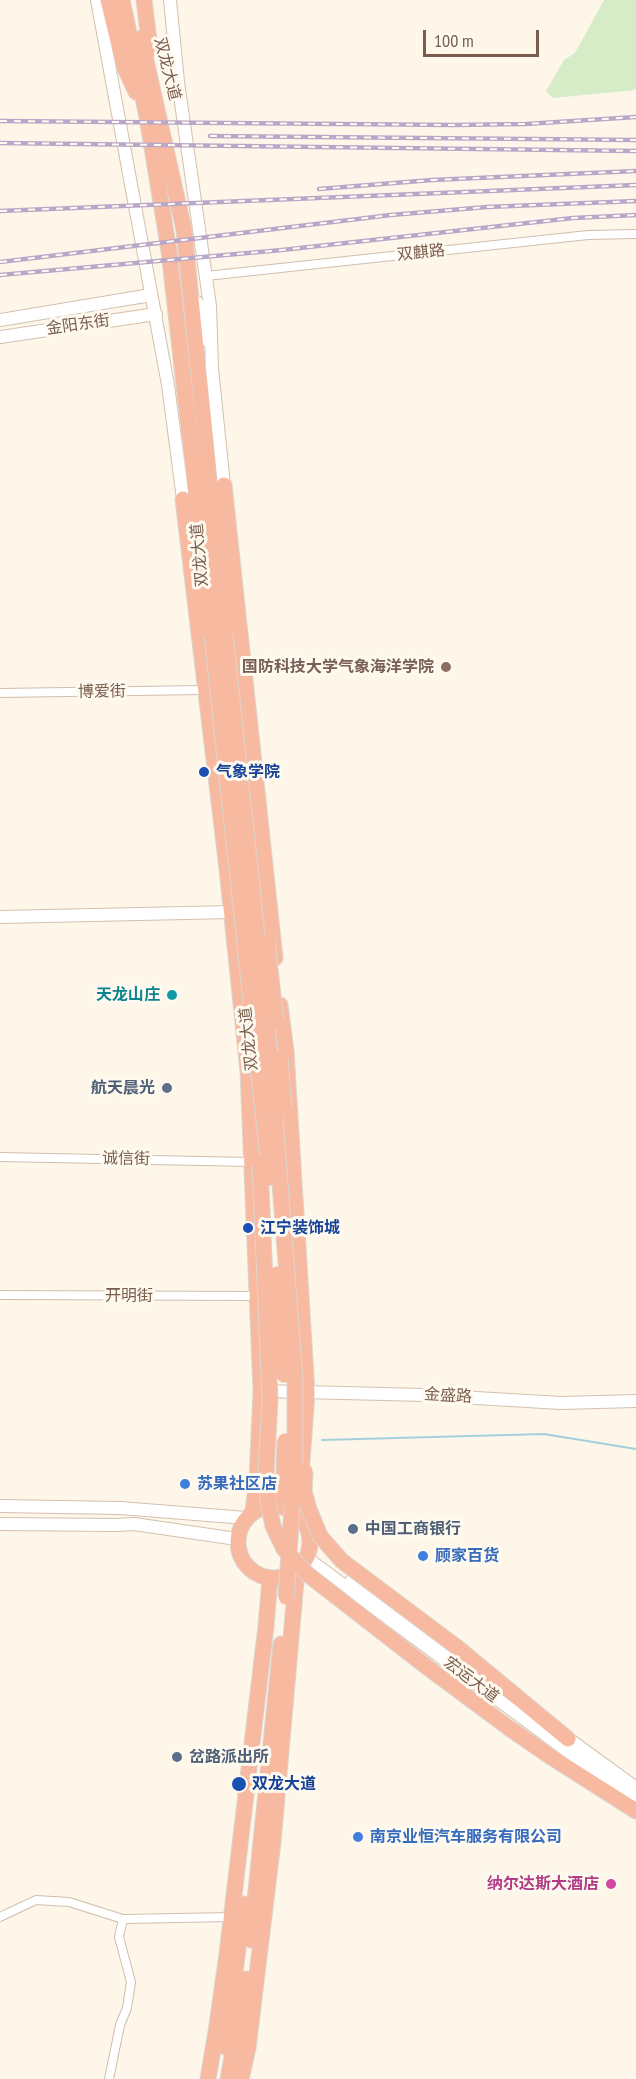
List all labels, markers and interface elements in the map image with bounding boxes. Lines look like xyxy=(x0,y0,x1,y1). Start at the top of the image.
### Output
scale bar xyxy=(426,18,542,56)
text: 100 m xyxy=(434,29,474,52)
street label: 双龙大道 xyxy=(150,36,184,102)
street label: 双麒路 xyxy=(396,241,446,265)
street label: 金阳东街 xyxy=(45,311,111,339)
street label: 双龙大道 xyxy=(188,522,212,588)
place label: 国防科技大学气象海洋学院 xyxy=(242,657,434,677)
marker: 国防科技大学气象海洋学院 xyxy=(439,660,453,674)
street label: 博爱街 xyxy=(78,682,126,702)
place label: 气象学院 xyxy=(216,762,280,782)
marker: 气象学院 xyxy=(197,765,211,779)
place label: 天龙山庄 xyxy=(96,985,160,1005)
marker: 天龙山庄 xyxy=(165,988,179,1002)
street label: 双龙大道 xyxy=(236,1006,262,1072)
place label: 航天晨光 xyxy=(91,1078,155,1098)
marker: 航天晨光 xyxy=(160,1081,174,1095)
street label: 诚信街 xyxy=(102,1149,150,1169)
place label: 江宁装饰城 xyxy=(260,1218,340,1238)
marker: 江宁装饰城 xyxy=(241,1221,255,1235)
street label: 开明街 xyxy=(105,1286,153,1306)
street label: 金盛路 xyxy=(424,1385,472,1407)
place label: 苏果社区店 xyxy=(197,1474,277,1494)
marker: 苏果社区店 xyxy=(178,1477,192,1491)
place label: 中国工商银行 xyxy=(365,1519,461,1539)
marker: 中国工商银行 xyxy=(346,1522,360,1536)
place label: 顾家百货 xyxy=(435,1546,499,1566)
marker: 顾家百货 xyxy=(416,1549,430,1563)
street label: 宏运大道 xyxy=(440,1653,502,1707)
place label: 岔路派出所 xyxy=(189,1747,269,1767)
marker: 岔路派出所 xyxy=(170,1750,184,1764)
place label: 双龙大道 xyxy=(252,1774,316,1794)
marker: 双龙大道 xyxy=(230,1775,248,1793)
place label: 南京业恒汽车服务有限公司 xyxy=(370,1827,562,1847)
marker: 南京业恒汽车服务有限公司 xyxy=(351,1830,365,1844)
place label: 纳尔达斯大酒店 xyxy=(487,1874,599,1894)
marker: 纳尔达斯大酒店 xyxy=(604,1877,618,1891)

